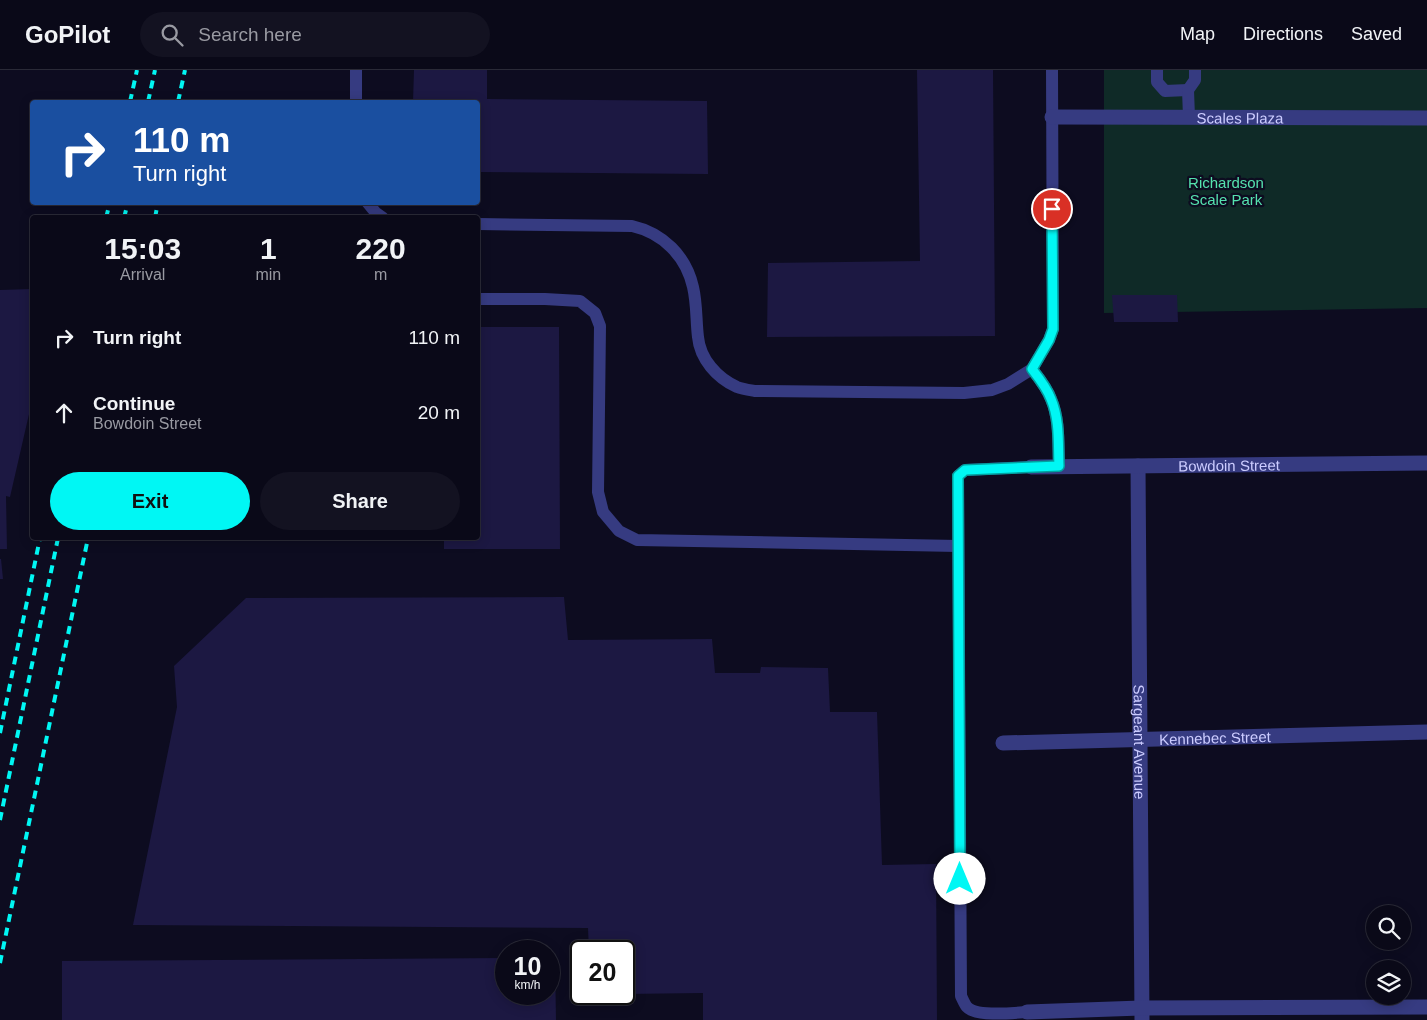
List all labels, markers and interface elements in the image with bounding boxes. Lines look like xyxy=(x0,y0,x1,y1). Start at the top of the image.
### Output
search box xyxy=(140,12,490,57)
text: GoPilot xyxy=(25,21,110,48)
icon: search xyxy=(158,21,186,49)
text: Search here xyxy=(198,24,302,45)
text: Map xyxy=(1180,24,1215,44)
text: Directions xyxy=(1243,24,1323,44)
text: Saved xyxy=(1351,24,1402,44)
street label: Scales Plaza xyxy=(1197,109,1284,126)
icon: right xyxy=(50,120,115,185)
text: 110 m xyxy=(133,120,230,159)
text: Turn right xyxy=(133,161,226,186)
park label: Richardson Scale Park xyxy=(1188,174,1264,208)
pin xyxy=(1031,188,1073,230)
icon: arrive xyxy=(1038,195,1066,223)
text: 15:03 xyxy=(104,232,181,265)
text: 1 xyxy=(260,232,277,265)
text: 220 xyxy=(356,232,406,265)
text: Arrival xyxy=(120,266,165,283)
text: min xyxy=(255,266,281,283)
text: m xyxy=(374,266,387,283)
icon: right xyxy=(50,324,78,352)
text: Turn right xyxy=(93,327,181,348)
text: 110 m xyxy=(409,327,460,348)
text: Continue xyxy=(93,393,175,414)
icon: ahead xyxy=(50,399,78,427)
text: 20 m xyxy=(418,402,460,423)
text: Bowdoin Street xyxy=(93,415,202,432)
street label: Bowdoin Street xyxy=(1178,456,1281,474)
button: Exit xyxy=(50,472,250,530)
button: Share xyxy=(260,472,460,530)
street label: Sargeant Avenue xyxy=(1131,685,1149,799)
street label: Kennebec Street xyxy=(1159,728,1272,747)
position arrow xyxy=(933,852,985,904)
map controls xyxy=(1366,905,1411,1005)
button: search xyxy=(1366,905,1411,950)
speed limit sign: 20 xyxy=(570,940,635,1005)
text: 10 xyxy=(514,952,541,980)
button: layers xyxy=(1366,960,1411,1005)
text: km/h xyxy=(514,978,541,992)

